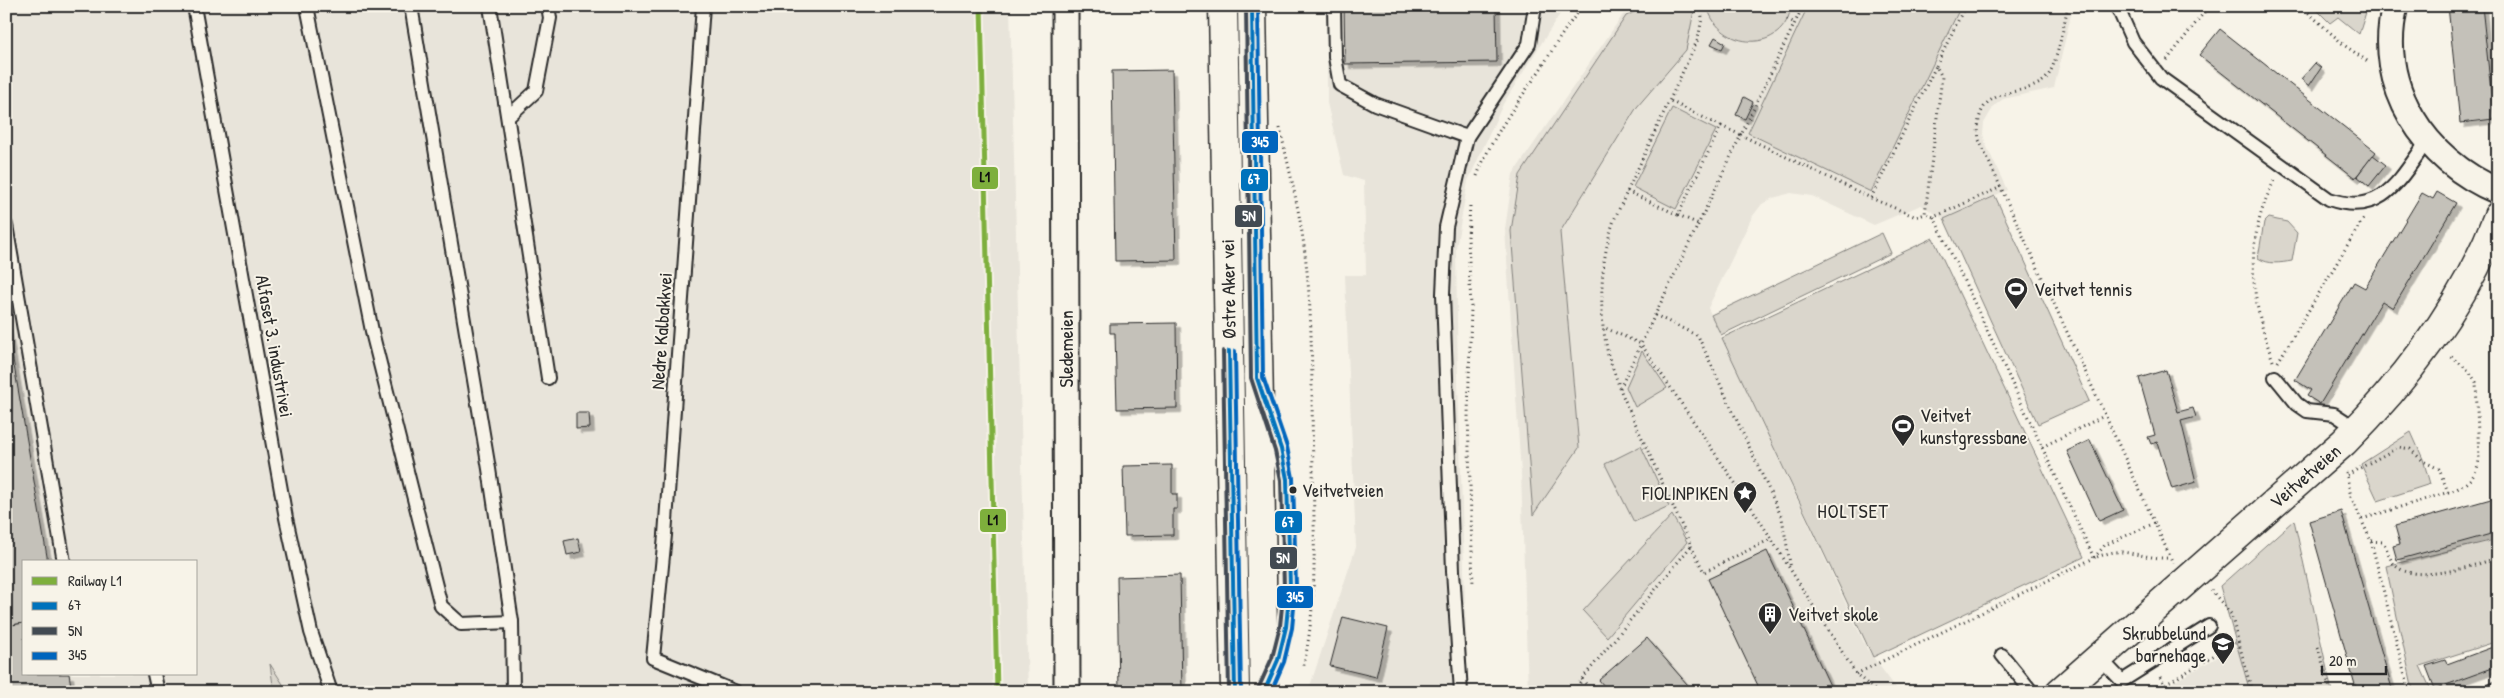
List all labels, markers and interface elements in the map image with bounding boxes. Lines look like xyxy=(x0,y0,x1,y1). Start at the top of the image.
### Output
line badge: 345 xyxy=(1241,130,1279,154)
text: 345 xyxy=(1251,132,1269,151)
line badge: L1 xyxy=(971,166,999,190)
text: L1 xyxy=(980,167,990,186)
line badge: 67 xyxy=(1240,168,1269,192)
text: 67 xyxy=(1248,169,1260,188)
line badge: 5N xyxy=(1234,204,1263,228)
text: 5N xyxy=(1242,206,1256,225)
street label: Østre Aker vei xyxy=(1214,239,1242,339)
street label: Nedre Kalbakkvei xyxy=(644,272,678,390)
street label: Alfaset 3. industrivei xyxy=(250,273,300,419)
sports icon: Veitvet tennis xyxy=(2003,276,2029,310)
place label: Veitvet tennis xyxy=(2034,276,2132,302)
street label: Sledemeien xyxy=(1053,310,1079,388)
place label: Veitvet kunstgressbane xyxy=(1920,402,2028,450)
sports icon: Veitvet kunstgressbane xyxy=(1890,413,1916,447)
street label: Veitvetveien xyxy=(2264,438,2346,514)
place label: Veitvetveien xyxy=(1302,478,1384,503)
place label: FIOLINPIKEN xyxy=(1641,480,1728,506)
place icon: FIOLINPIKEN xyxy=(1732,480,1758,514)
marker: Veitvetveien xyxy=(1288,485,1298,495)
district label: HOLTSET xyxy=(1817,497,1889,524)
line badge: L1 xyxy=(979,508,1007,533)
text: L1 xyxy=(988,510,998,529)
line badge: 67 xyxy=(1274,510,1303,534)
text: 67 xyxy=(1282,512,1294,531)
line badge: 5N xyxy=(1269,546,1298,570)
text: 5N xyxy=(1276,548,1290,567)
legend xyxy=(22,560,198,676)
text: Railway L1 xyxy=(68,570,122,591)
line badge: 345 xyxy=(1276,585,1314,609)
text: 345 xyxy=(1286,587,1304,606)
text: 67 xyxy=(68,594,81,615)
building icon: Veitvet skole xyxy=(1757,601,1783,635)
place label: Veitvet skole xyxy=(1788,601,1879,627)
text: 5N xyxy=(68,620,82,641)
place label: Skrubbelund barnehage xyxy=(2123,620,2207,668)
school or university icon: Skrubbelund barnehage xyxy=(2210,631,2236,665)
scale bar xyxy=(2322,643,2385,675)
text: 345 xyxy=(68,644,87,665)
text: 20 m xyxy=(2329,650,2356,671)

